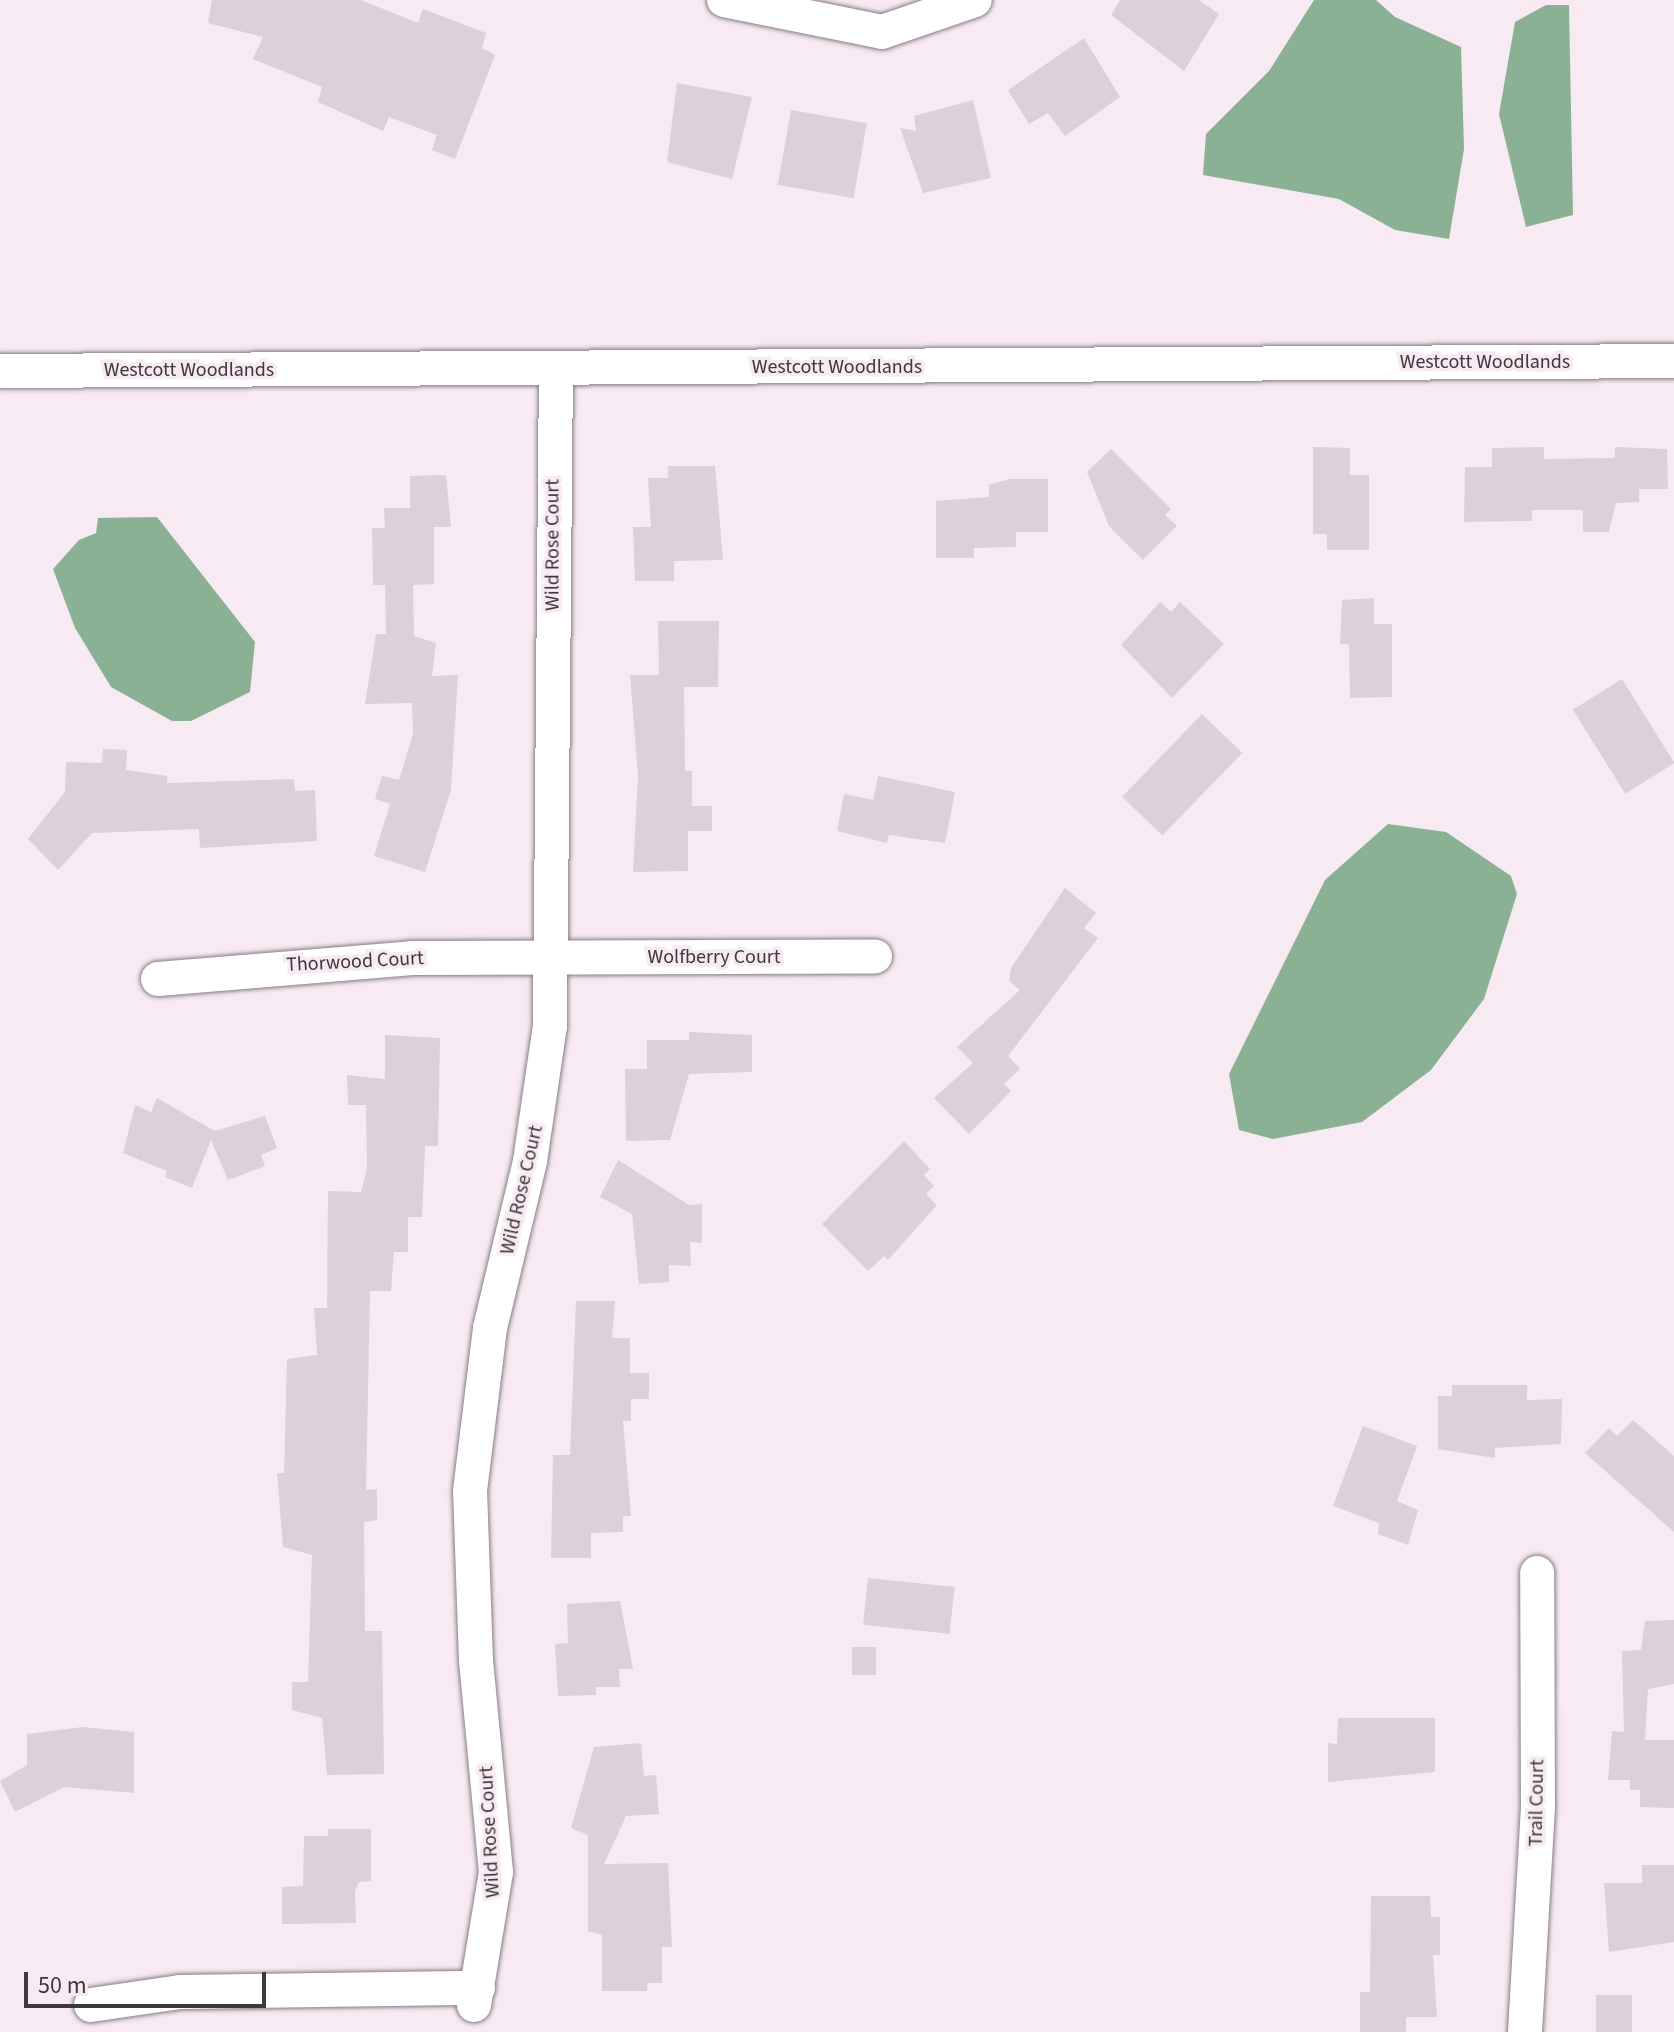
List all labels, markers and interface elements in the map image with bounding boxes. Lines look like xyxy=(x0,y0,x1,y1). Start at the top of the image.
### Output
street label: Westcott Woodlands xyxy=(1400,350,1570,374)
street label: Westcott Woodlands xyxy=(752,355,922,379)
street label: Westcott Woodlands xyxy=(104,358,274,382)
street label: Wild Rose Court xyxy=(541,479,565,611)
street label: Wolfberry Court xyxy=(647,945,781,969)
street label: Thorwood Court xyxy=(286,946,424,978)
street label: Wild Rose Court xyxy=(495,1123,549,1257)
street label: Trail Court xyxy=(1524,1759,1550,1847)
street label: Wild Rose Court xyxy=(475,1765,505,1899)
scale bar xyxy=(28,1956,270,2006)
text: 50 m xyxy=(38,1968,87,2003)

